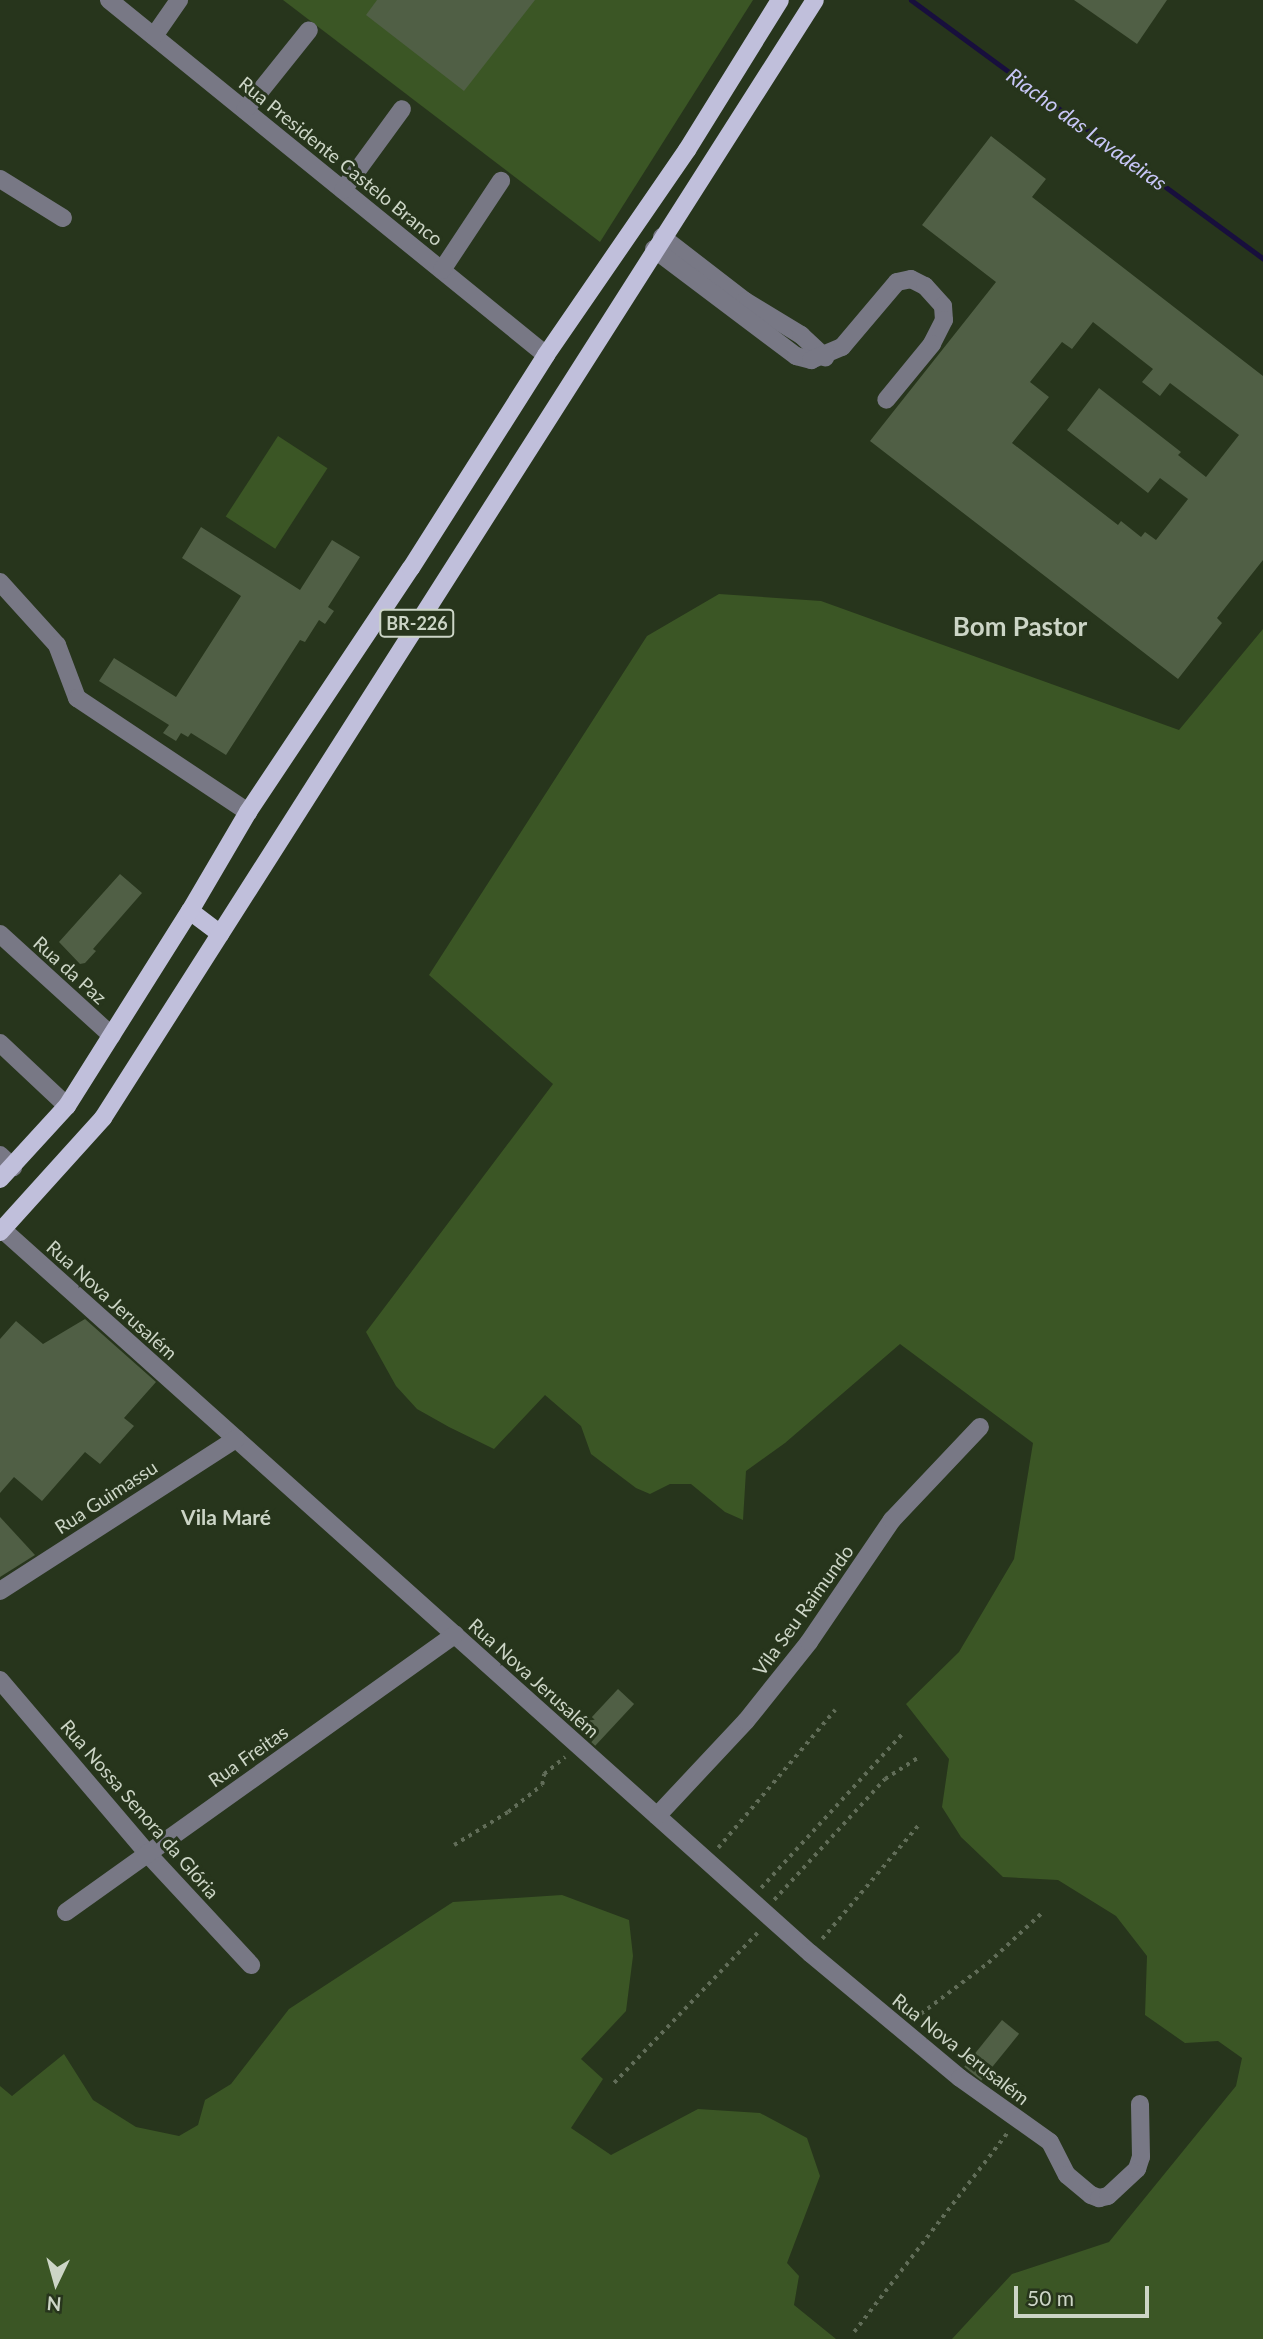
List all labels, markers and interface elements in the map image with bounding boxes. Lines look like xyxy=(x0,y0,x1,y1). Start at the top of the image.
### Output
water label: Riacho das Lavadeiras xyxy=(1002,62,1172,196)
street label: Rua Presidente Castelo Branco xyxy=(234,72,448,250)
road number: BR-226 xyxy=(378,608,456,638)
district label: Bom Pastor xyxy=(953,611,1087,643)
street label: Rua da Paz xyxy=(29,931,111,1009)
street label: Rua Nova Jerusalém xyxy=(42,1235,182,1365)
street label: Rua Guimassu xyxy=(51,1455,161,1539)
district label: Vila Maré xyxy=(181,1504,271,1530)
street label: Vila Seu Raimundo xyxy=(748,1540,858,1680)
street label: Rua Nova Jerusalém xyxy=(464,1613,604,1743)
street label: Rua Nossa Senora da Glória xyxy=(56,1715,224,1903)
street label: Rua Freitas xyxy=(204,1720,292,1792)
street label: Rua Nova Jerusalém xyxy=(888,1988,1034,2110)
north arrow xyxy=(21,2248,91,2318)
scale bar xyxy=(1018,2272,1153,2316)
text: 50 m xyxy=(1027,2285,1074,2310)
text: N xyxy=(46,2292,62,2317)

